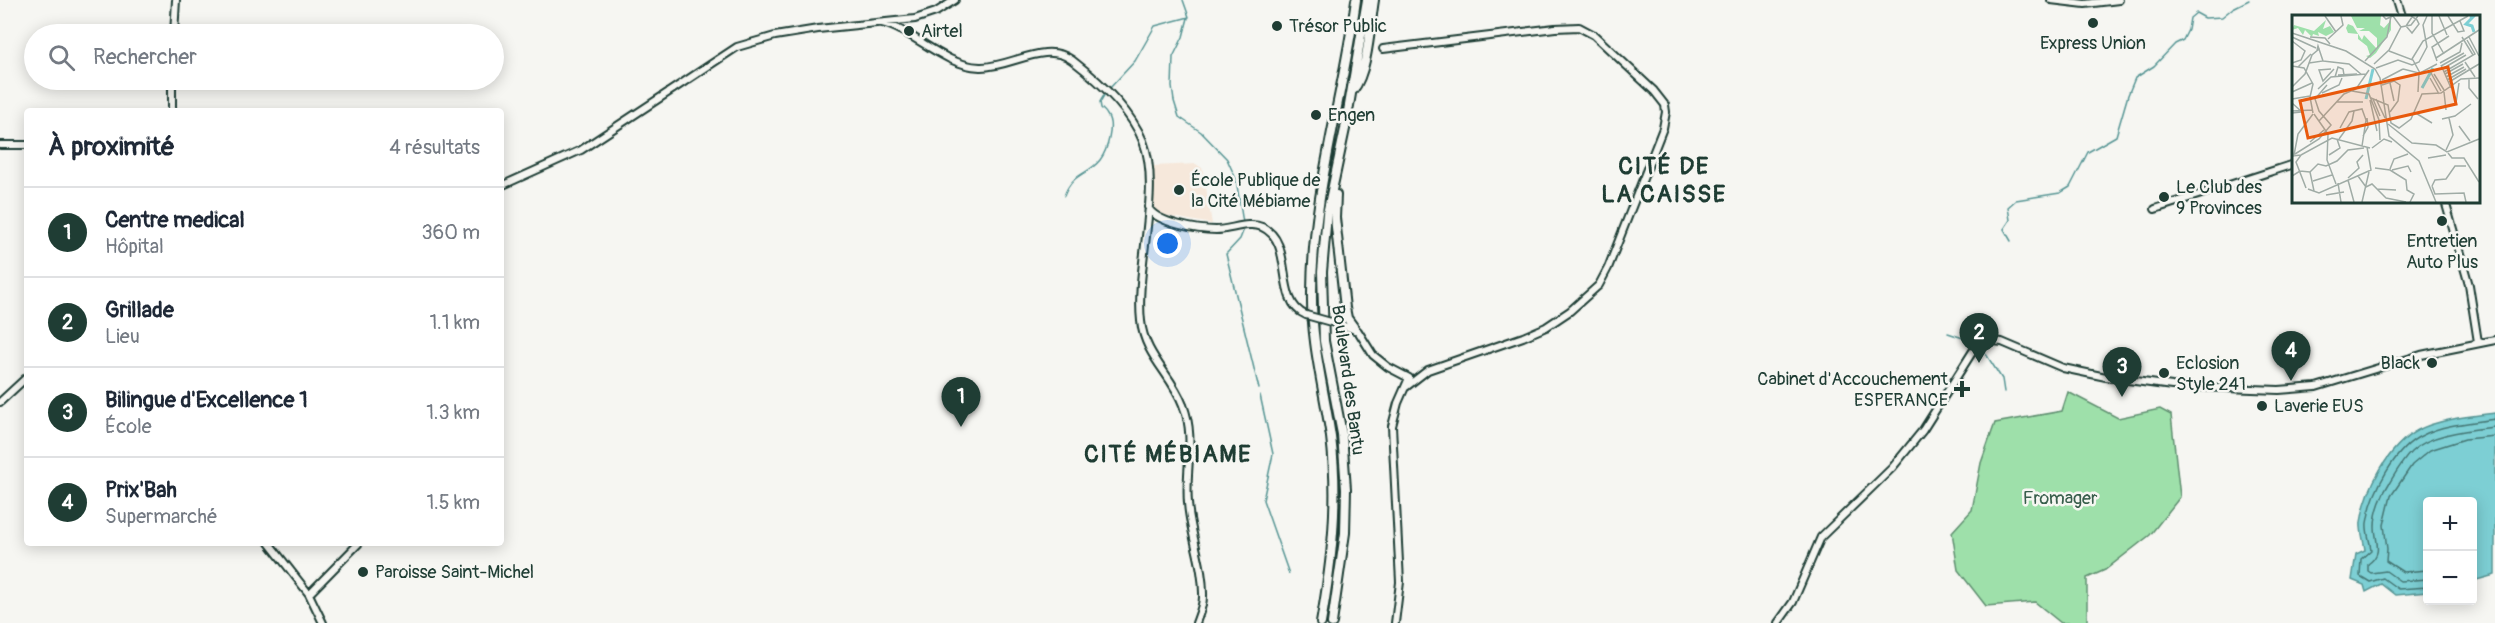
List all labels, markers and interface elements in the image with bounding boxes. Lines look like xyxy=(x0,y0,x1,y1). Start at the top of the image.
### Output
place label: Trésor Public xyxy=(1289,15,1387,38)
inset map xyxy=(2292,15,2480,202)
marker: Express Union xyxy=(2086,16,2100,30)
marker: Trésor Public xyxy=(1270,19,1284,33)
place label: Airtel xyxy=(921,20,963,43)
search box xyxy=(24,24,504,90)
marker: Airtel xyxy=(902,24,916,38)
place label: Express Union xyxy=(2040,32,2146,55)
icon: search xyxy=(45,41,78,74)
text: Rechercher xyxy=(93,43,197,71)
place label: Engen xyxy=(1328,104,1375,127)
marker: Engen xyxy=(1309,108,1323,122)
text: À proximité xyxy=(48,131,175,163)
text: 4 résultats xyxy=(389,135,480,160)
district label: CITÉ DE LA CAISSE xyxy=(1601,152,1727,209)
place label: École Publique de la Cité Mébiame xyxy=(1191,169,1321,213)
place label: Le Club des 9 Provinces xyxy=(2176,176,2262,220)
marker: École Publique de la Cité Mébiame xyxy=(1172,183,1186,197)
marker: Le Club des 9 Provinces xyxy=(2157,190,2171,204)
text: Centre medical xyxy=(105,206,245,234)
marker: Entretien Auto Plus xyxy=(2435,214,2449,228)
text: 1 xyxy=(64,220,71,245)
text: 360 m xyxy=(421,220,480,245)
your location xyxy=(1153,229,1182,258)
place label: Entretien Auto Plus xyxy=(2406,230,2478,274)
text: Hôpital xyxy=(105,234,164,259)
text: Grillade xyxy=(105,296,174,324)
street label: Boulevard des Bantu xyxy=(1326,303,1370,457)
text: 2 xyxy=(62,310,73,335)
text: 1.1 km xyxy=(430,310,480,335)
pin: 2 xyxy=(1960,314,1998,363)
text: Lieu xyxy=(105,324,140,349)
pin: 4 xyxy=(2272,332,2310,381)
pin: 3 xyxy=(2102,348,2142,397)
place label: Eclosion Style 241 xyxy=(2176,352,2246,396)
place label: Black xyxy=(2381,352,2420,375)
marker: Black xyxy=(2425,356,2439,370)
marker: Eclosion Style 241 xyxy=(2157,366,2171,380)
place label: Cabinet d'Accouchement ESPERANCE xyxy=(1757,368,1949,412)
pin: 1 xyxy=(942,378,980,427)
marker: Cabinet d'Accouchement ESPERANCE xyxy=(1953,380,1971,398)
text: Bilingue d'Excellence 1 xyxy=(105,386,308,414)
place label: Laverie EUS xyxy=(2274,395,2364,418)
marker: Laverie EUS xyxy=(2255,399,2269,413)
text: 3 xyxy=(62,400,73,425)
text: 1.3 km xyxy=(426,400,480,425)
text: École xyxy=(105,414,152,439)
district label: CITÉ MÉBIAME xyxy=(1084,440,1252,469)
text: Prix'Bah xyxy=(105,476,177,504)
park label: Fromager xyxy=(2023,487,2098,510)
text: 4 xyxy=(62,490,73,515)
text: 1.5 km xyxy=(427,490,480,515)
map controls xyxy=(2423,497,2477,605)
button: + xyxy=(2423,497,2477,551)
text: Supermarché xyxy=(105,504,218,529)
button: − xyxy=(2423,551,2477,605)
place label: Paroisse Saint-Michel xyxy=(375,561,534,584)
marker: Paroisse Saint-Michel xyxy=(356,565,370,579)

